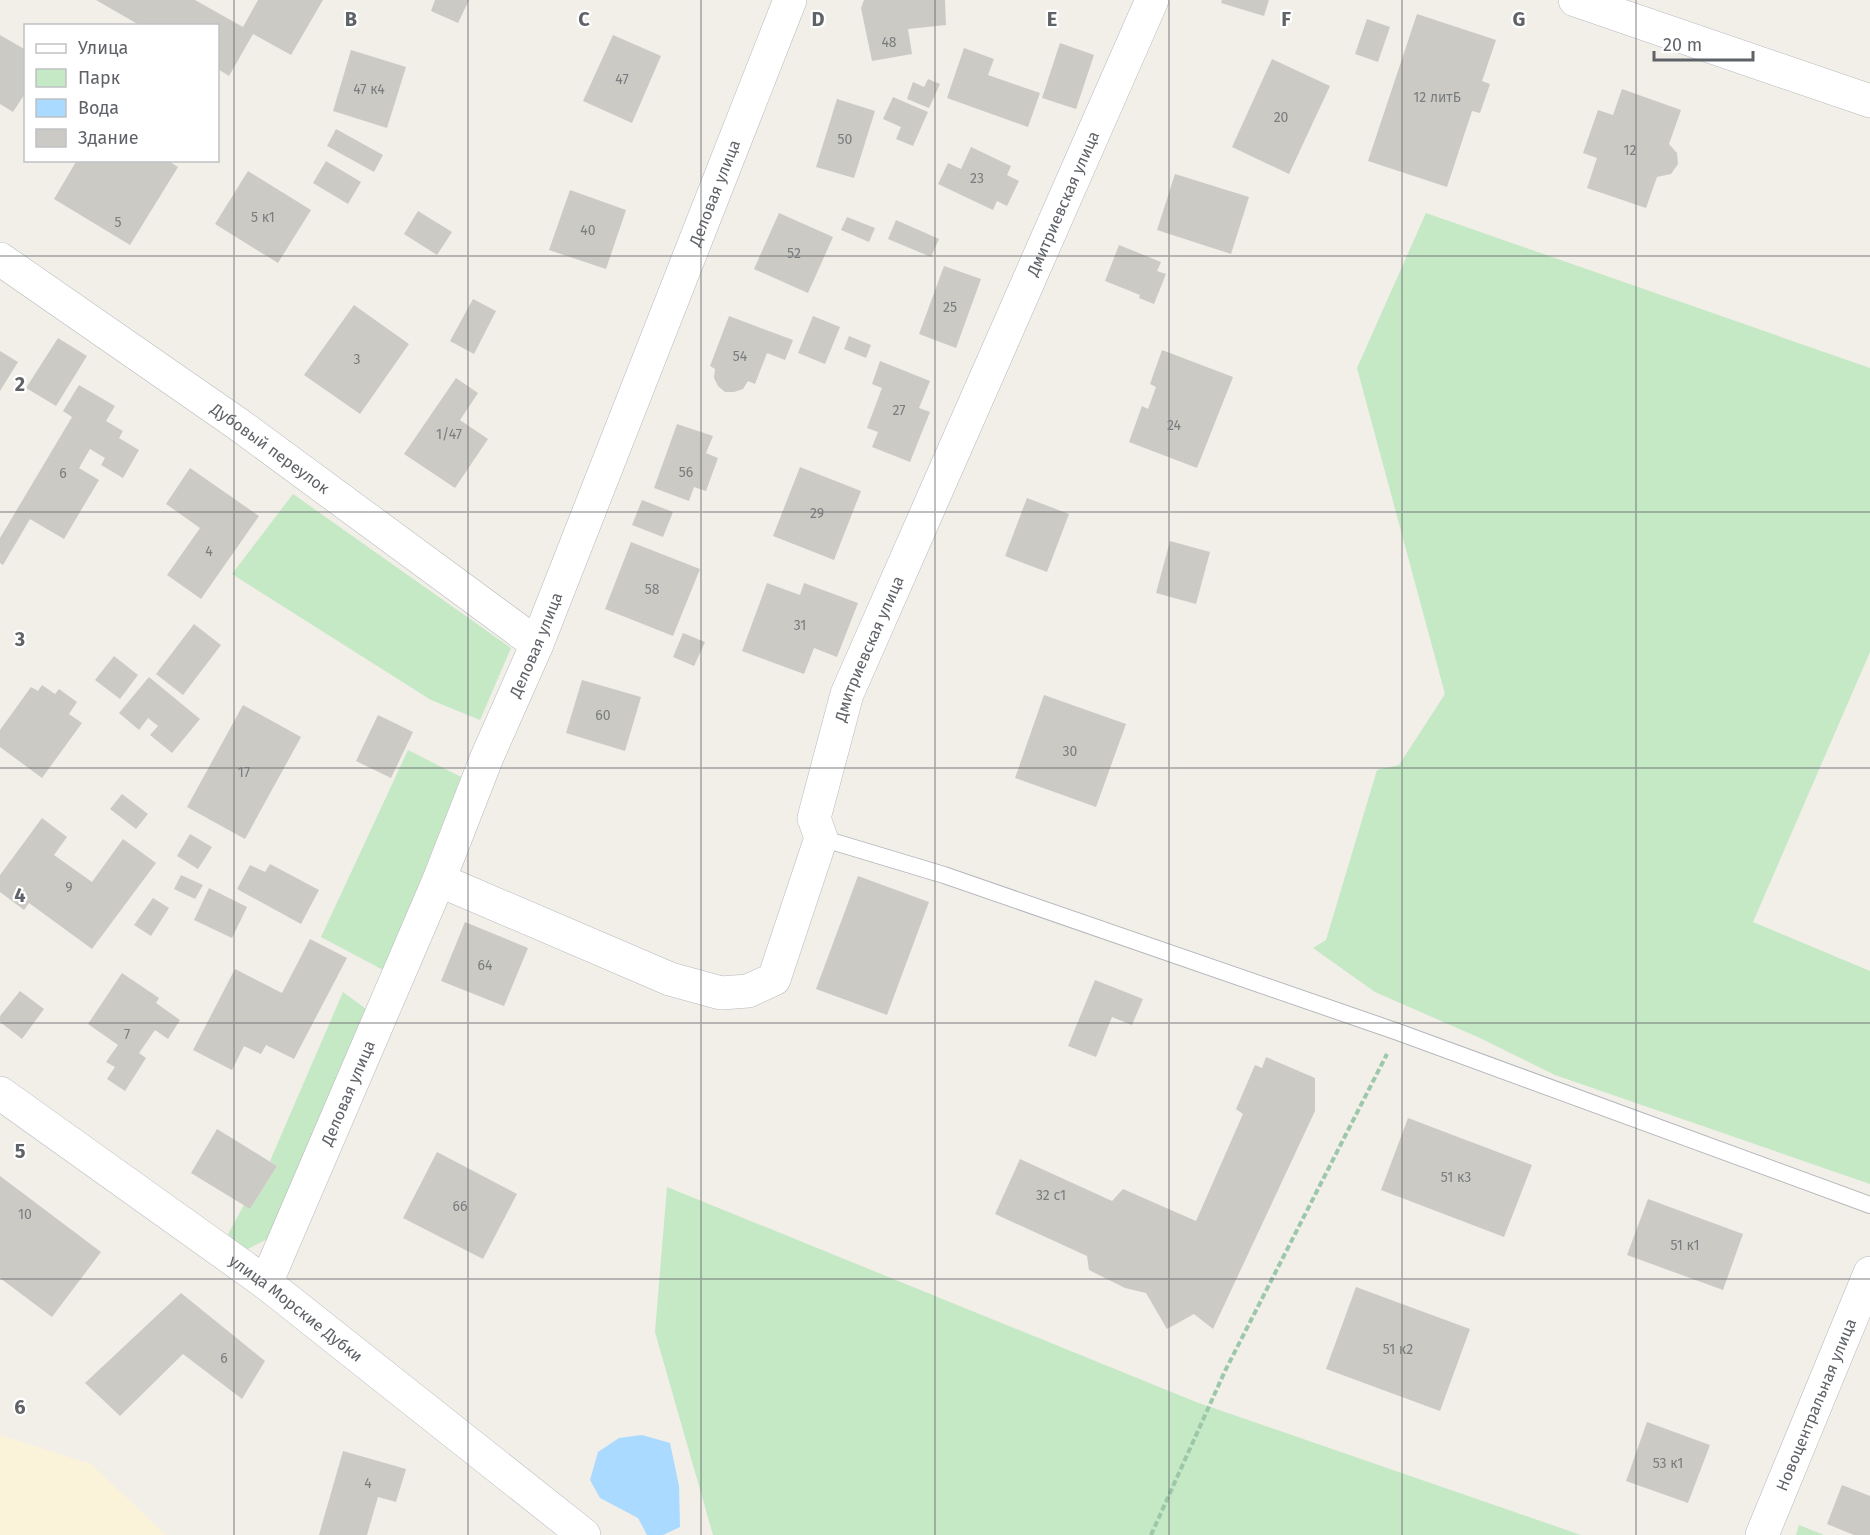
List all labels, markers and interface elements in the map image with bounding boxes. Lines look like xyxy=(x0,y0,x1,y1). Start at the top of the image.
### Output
text: B xyxy=(345,7,357,31)
text: C xyxy=(578,7,590,31)
text: D xyxy=(811,7,825,31)
text: E xyxy=(1047,7,1057,31)
text: F xyxy=(1281,7,1291,31)
text: G xyxy=(1513,7,1525,31)
legend xyxy=(24,24,219,162)
scale bar xyxy=(1654,24,1753,62)
house number: 48 xyxy=(881,34,897,51)
text: 20 m xyxy=(1663,34,1702,56)
text: Улица xyxy=(78,37,128,59)
text: Парк xyxy=(78,67,121,89)
house number: 47 xyxy=(615,71,629,88)
house number: 47 к4 xyxy=(353,81,385,98)
house number: 12 литБ xyxy=(1413,89,1461,106)
text: Вода xyxy=(78,97,119,119)
house number: 20 xyxy=(1274,109,1289,126)
text: Здание xyxy=(78,127,139,149)
street label: Дмитриевская улица xyxy=(1023,128,1103,280)
house number: 50 xyxy=(838,131,853,148)
street label: Деловая улица xyxy=(685,137,744,250)
house number: 12 xyxy=(1624,142,1637,159)
house number: 23 xyxy=(970,170,984,187)
house number: 5 к1 xyxy=(251,209,275,226)
house number: 5 xyxy=(114,214,122,231)
house number: 40 xyxy=(580,222,596,239)
house number: 52 xyxy=(787,245,801,262)
house number: 25 xyxy=(943,299,957,316)
house number: 54 xyxy=(733,348,748,365)
house number: 3 xyxy=(354,351,361,368)
text: 2 xyxy=(15,372,25,396)
street label: Дубовый переулок xyxy=(206,399,334,498)
house number: 27 xyxy=(892,402,906,419)
house number: 24 xyxy=(1167,417,1182,434)
house number: 1/47 xyxy=(436,426,462,443)
house number: 56 xyxy=(679,464,693,481)
house number: 6 xyxy=(59,465,67,482)
house number: 29 xyxy=(810,505,824,522)
house number: 4 xyxy=(205,543,213,560)
street label: Дмитриевская улица xyxy=(831,573,908,725)
house number: 58 xyxy=(645,581,660,598)
street label: Деловая улица xyxy=(505,590,566,701)
house number: 31 xyxy=(794,617,806,634)
text: 3 xyxy=(14,627,25,651)
house number: 60 xyxy=(595,707,611,724)
house number: 30 xyxy=(1063,743,1078,760)
house number: 17 xyxy=(238,764,250,781)
house number: 9 xyxy=(65,879,73,896)
text: 4 xyxy=(14,883,26,907)
house number: 64 xyxy=(478,957,493,974)
house number: 7 xyxy=(124,1026,130,1043)
street label: Деловая улица xyxy=(317,1038,379,1149)
text: 5 xyxy=(15,1139,26,1163)
house number: 51 к3 xyxy=(1441,1169,1471,1186)
house number: 32 с1 xyxy=(1036,1187,1066,1204)
house number: 66 xyxy=(453,1198,467,1215)
house number: 10 xyxy=(18,1206,32,1223)
house number: 51 к1 xyxy=(1670,1237,1700,1254)
street label: улица Морские Дубки xyxy=(225,1251,366,1366)
street label: Новоцентральная улица xyxy=(1772,1316,1860,1494)
house number: 51 к2 xyxy=(1383,1341,1413,1358)
house number: 6 xyxy=(220,1350,228,1367)
text: 6 xyxy=(14,1395,26,1419)
house number: 53 к1 xyxy=(1653,1455,1683,1472)
house number: 4 xyxy=(364,1475,372,1492)

